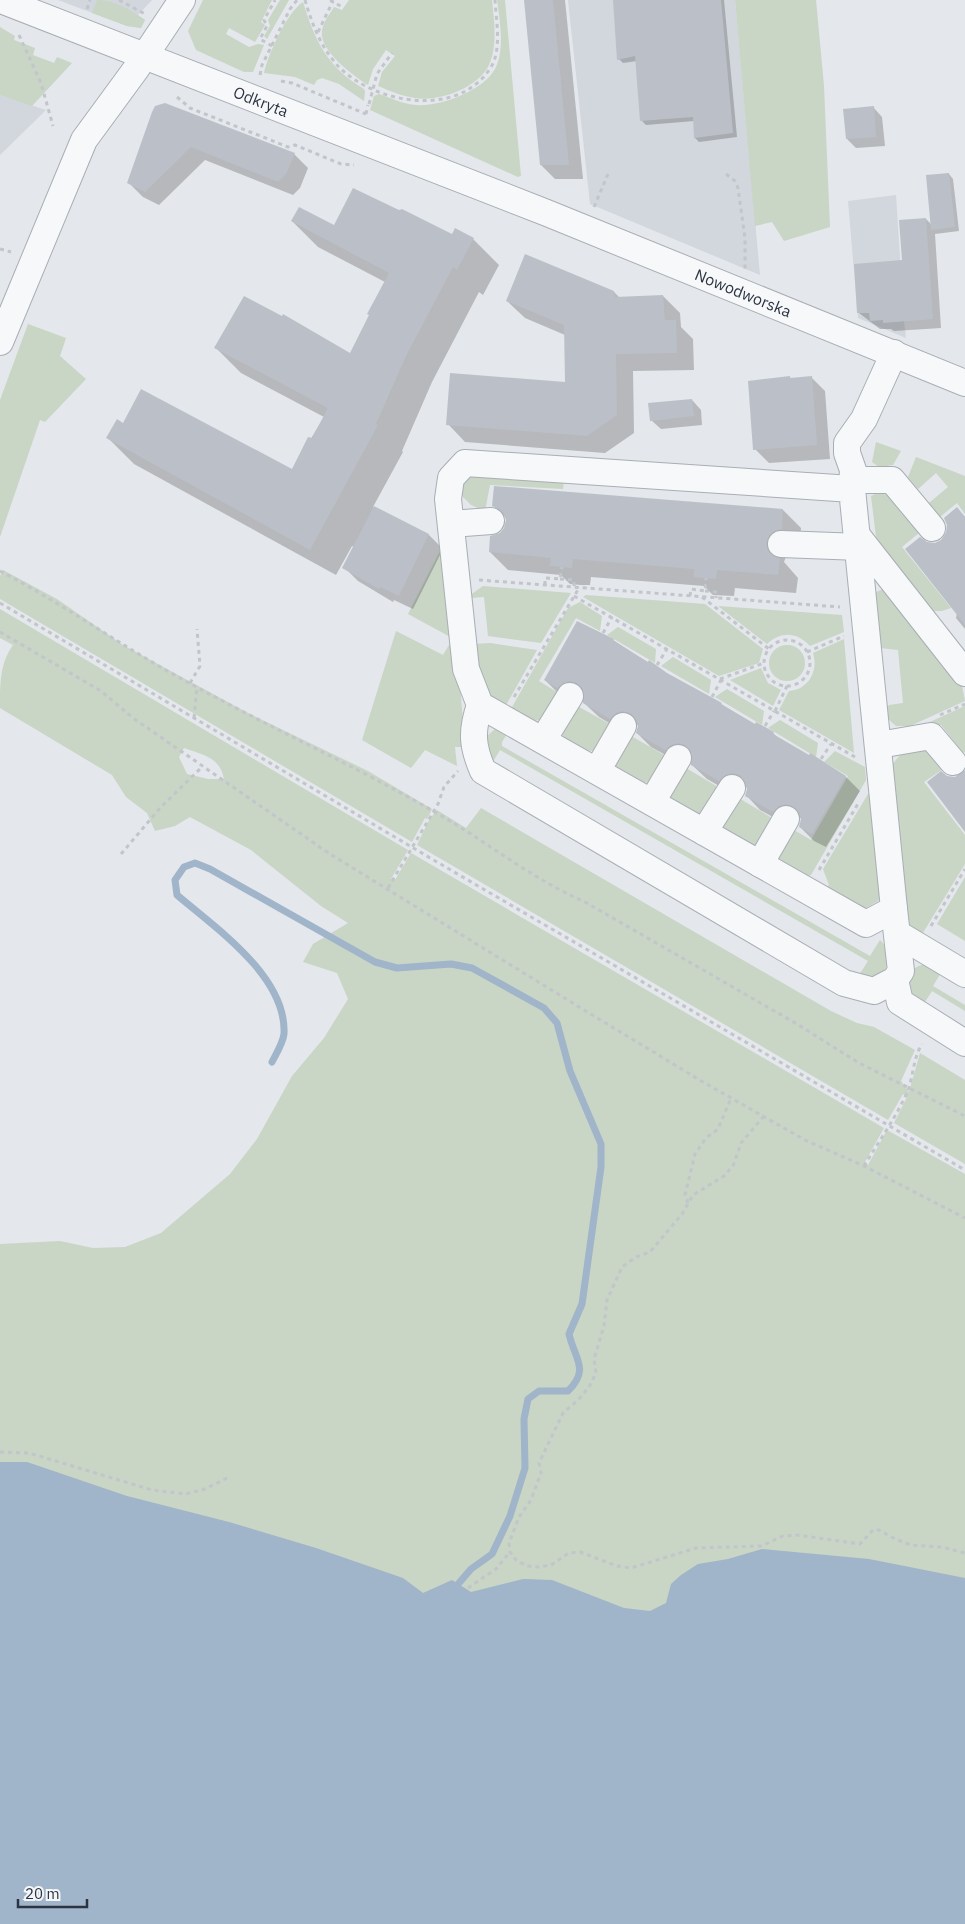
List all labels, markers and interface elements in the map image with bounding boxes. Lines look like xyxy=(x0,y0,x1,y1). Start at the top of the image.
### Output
street label: Odkryta xyxy=(231,82,292,121)
street label: Nowodworska xyxy=(692,264,795,322)
scale bar xyxy=(18,1876,86,1908)
text: 20 m xyxy=(25,1884,60,1903)

